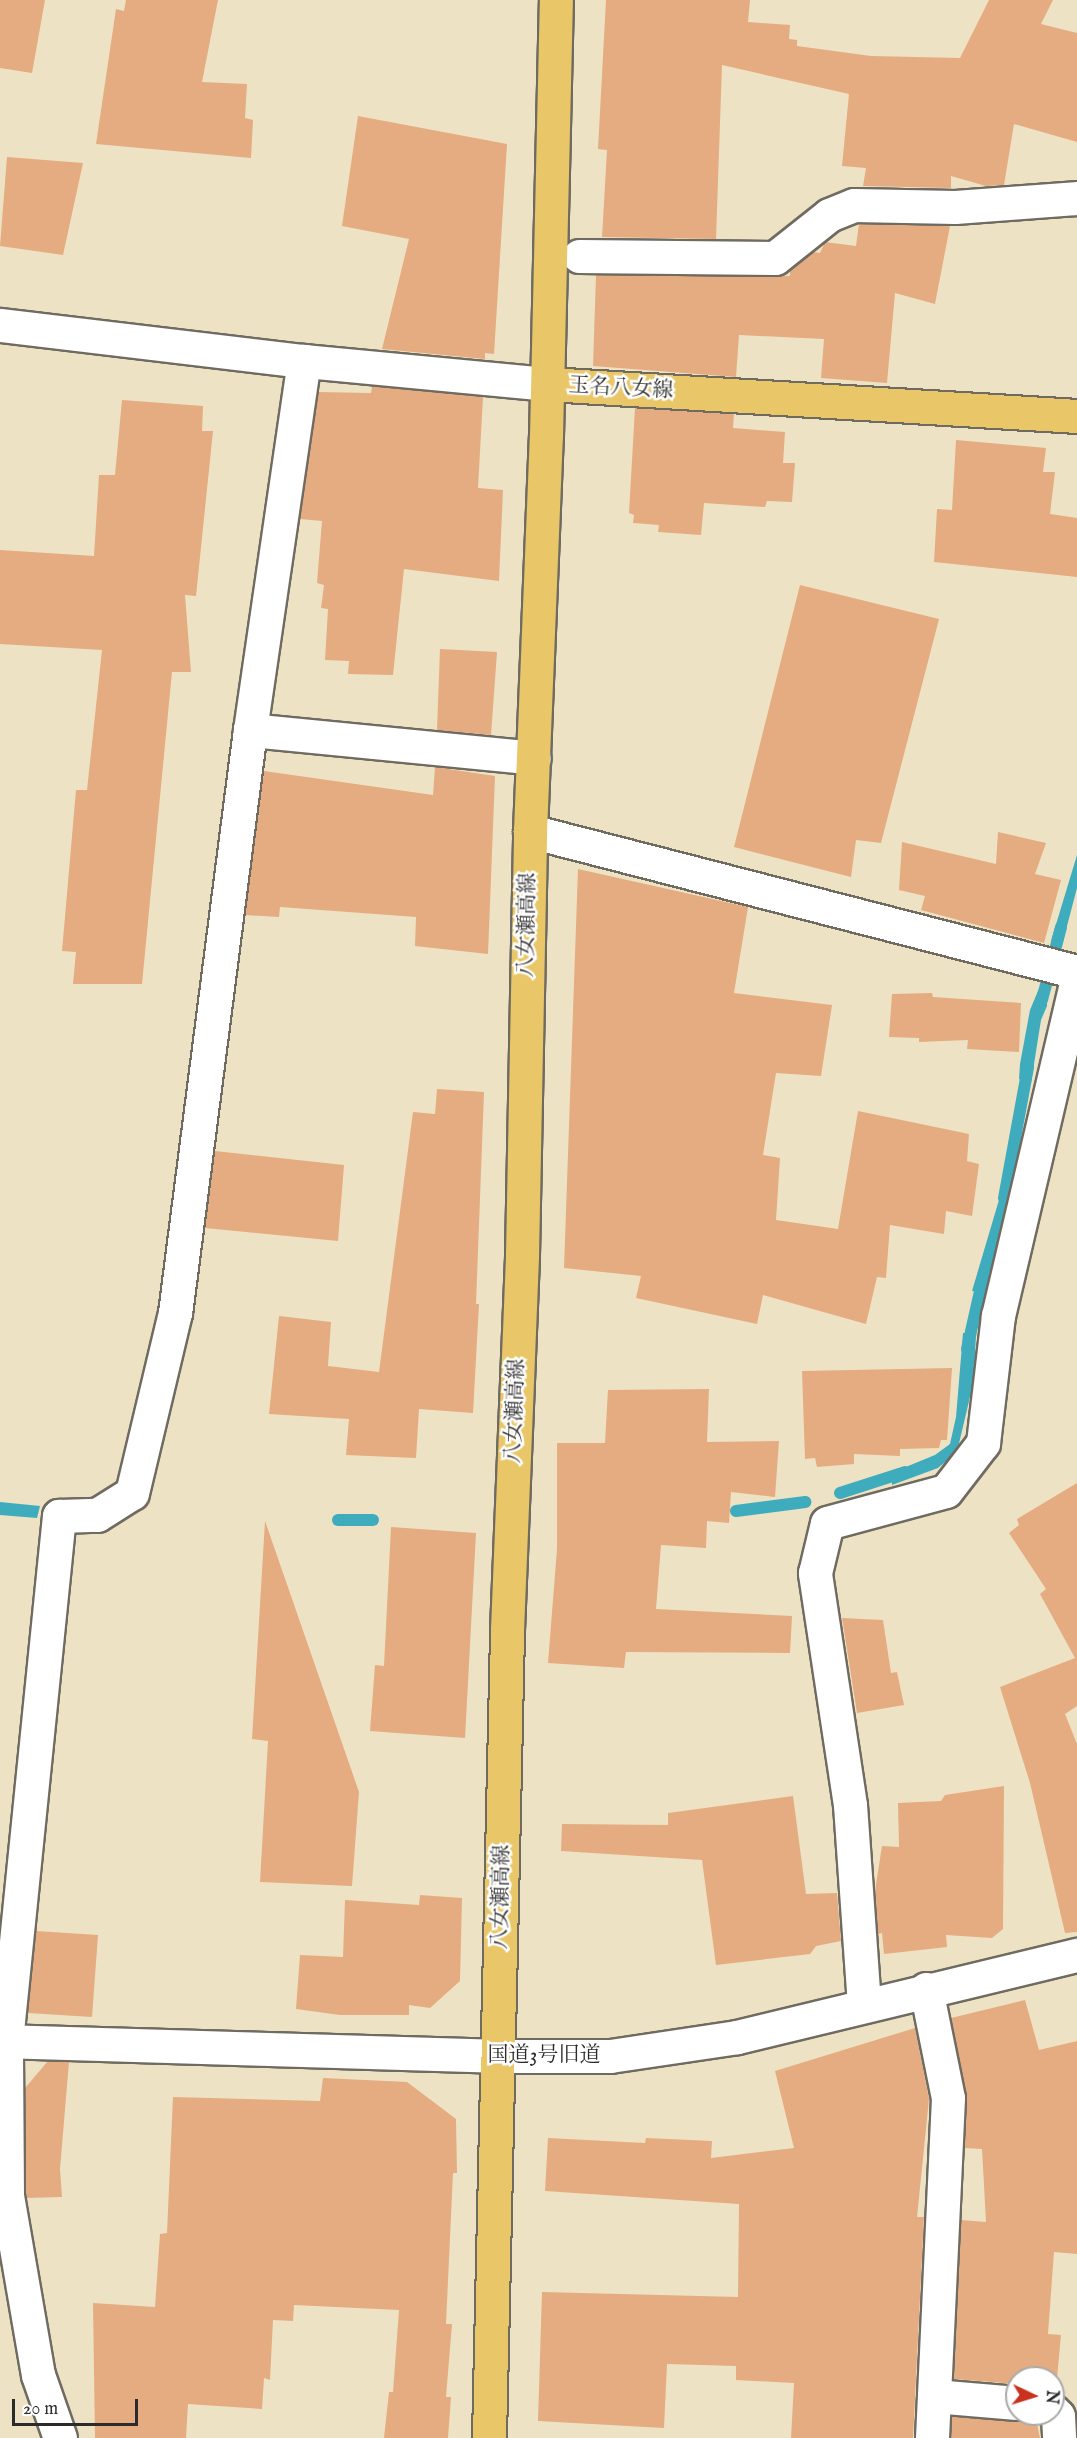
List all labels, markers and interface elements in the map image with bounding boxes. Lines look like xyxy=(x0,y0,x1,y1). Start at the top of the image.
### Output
street label: 玉名八女線 xyxy=(568,374,674,404)
street label: 八女瀬高線 xyxy=(514,872,542,978)
street label: 八女瀬高線 xyxy=(502,1358,530,1464)
street label: 八女瀬高線 xyxy=(488,1844,516,1950)
street label: 国道3号旧道 xyxy=(488,2043,600,2069)
north arrow xyxy=(1005,2366,1065,2426)
scale bar xyxy=(15,2387,141,2425)
text: N xyxy=(1041,2390,1061,2405)
text: 20 m xyxy=(23,2398,58,2421)

